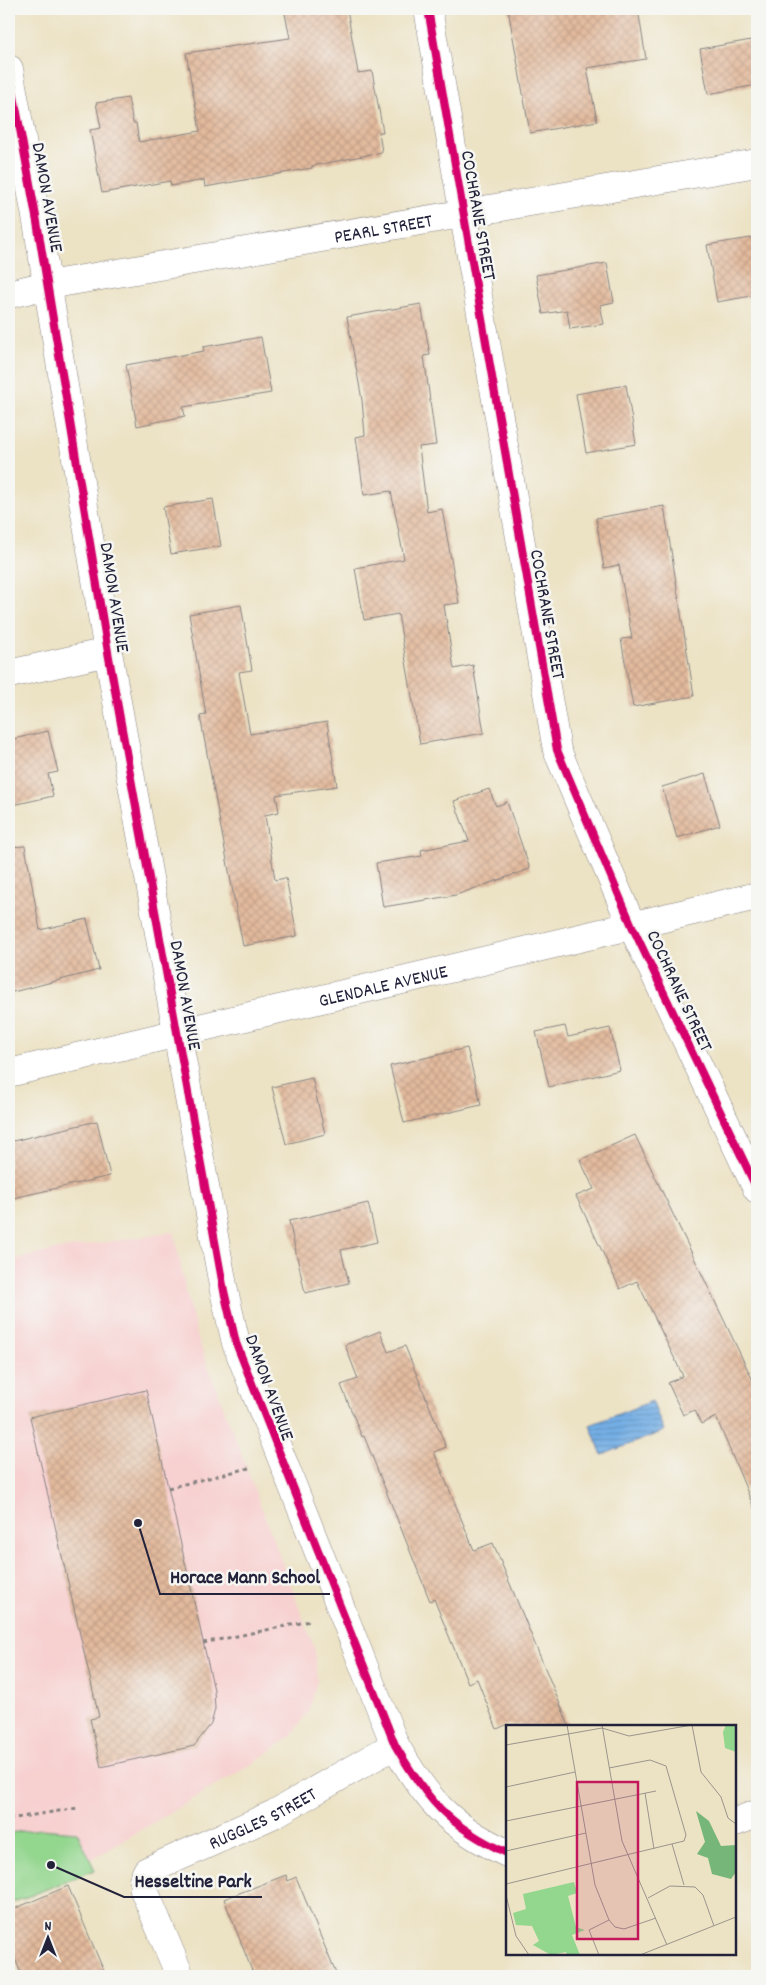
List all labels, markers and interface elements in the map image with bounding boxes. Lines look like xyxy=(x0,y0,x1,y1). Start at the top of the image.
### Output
street label: DAMON AVENUE xyxy=(23,140,69,255)
street label: COCHRANE STREET xyxy=(452,149,501,283)
street label: PEARL STREET xyxy=(332,209,435,253)
street label: DAMON AVENUE xyxy=(91,540,135,655)
street label: COCHRANE STREET xyxy=(521,548,570,682)
street label: COCHRANE STREET xyxy=(638,926,718,1057)
street label: DAMON AVENUE xyxy=(161,938,207,1053)
street label: GLENDALE AVENUE xyxy=(316,960,451,1016)
street label: DAMON AVENUE xyxy=(236,1331,300,1445)
callout: Horace Mann School xyxy=(160,1559,330,1594)
text: Horace Mann School xyxy=(170,1565,320,1593)
inset map xyxy=(506,1725,736,1955)
street label: RUGGLES STREET xyxy=(205,1782,323,1859)
callout: Hesseltine Park xyxy=(124,1862,262,1897)
text: Hesseltine Park xyxy=(134,1869,252,1897)
north arrow xyxy=(22,1912,72,1962)
text: N xyxy=(45,1917,52,1937)

